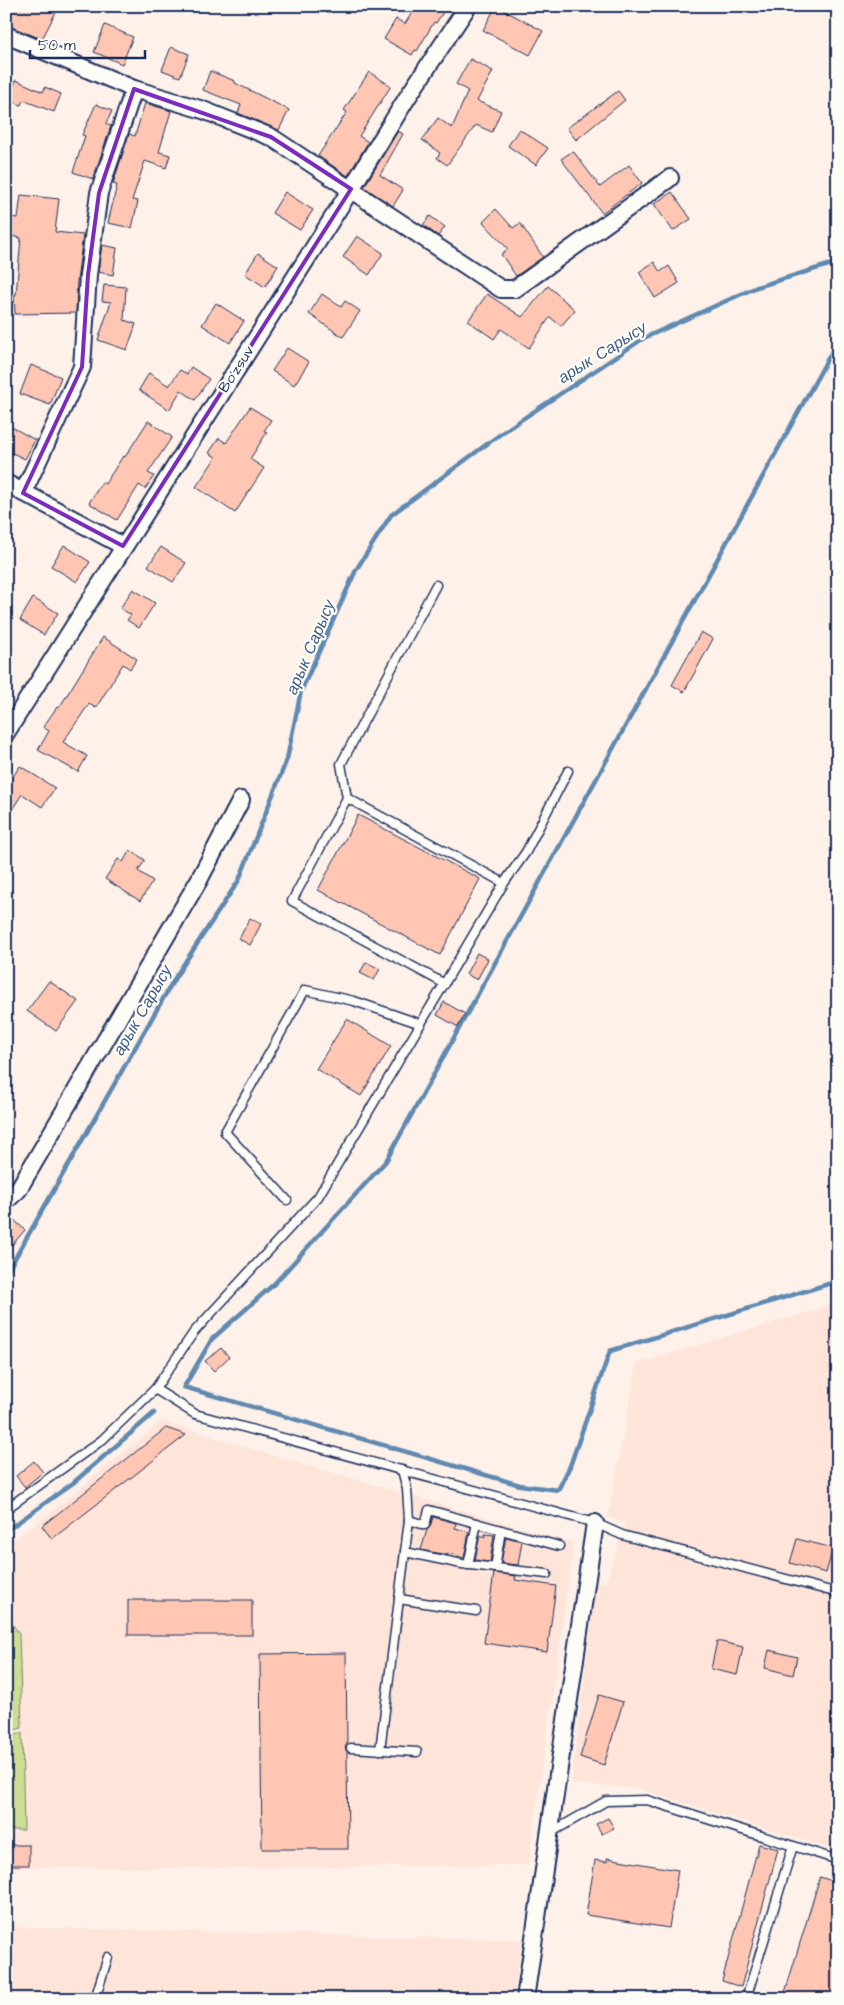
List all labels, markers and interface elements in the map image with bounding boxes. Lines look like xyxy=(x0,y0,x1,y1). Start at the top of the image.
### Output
scale bar xyxy=(30,28,145,60)
text: 50 m xyxy=(38,35,76,56)
water label: арык Сарысу xyxy=(554,316,652,389)
street label: Bo'zsuv xyxy=(213,342,259,397)
water label: арык Сарысу xyxy=(281,596,341,698)
water label: арык Сарысу xyxy=(108,961,178,1060)

